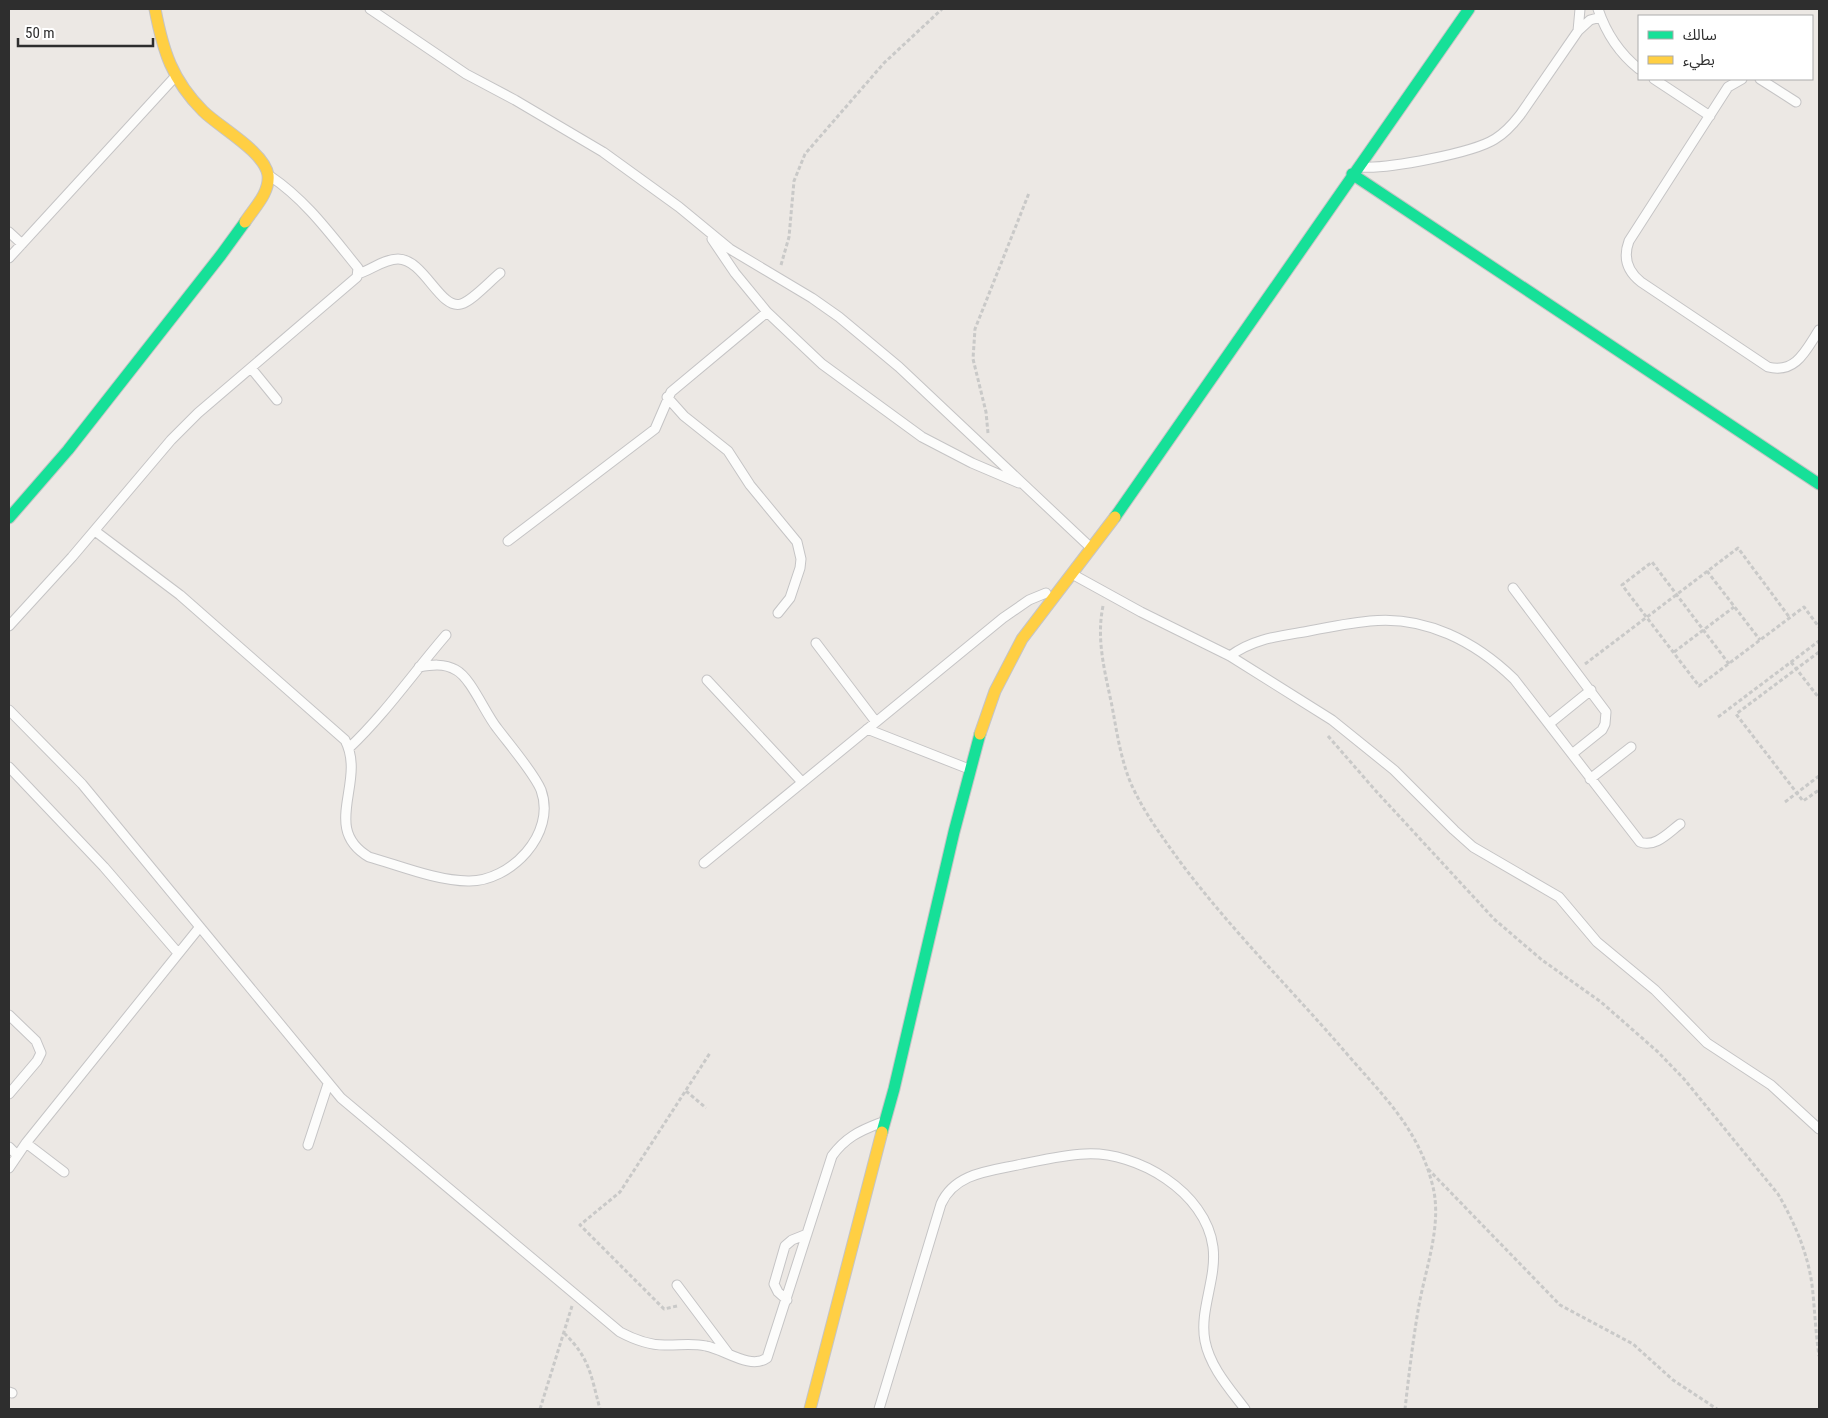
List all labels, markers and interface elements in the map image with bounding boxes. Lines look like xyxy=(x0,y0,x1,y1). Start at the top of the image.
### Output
scale bar xyxy=(18,15,152,47)
legend xyxy=(1638,15,1813,80)
text: 50 m xyxy=(25,24,55,42)
text: سالك xyxy=(1683,26,1717,44)
text: بطيء xyxy=(1683,51,1715,71)

